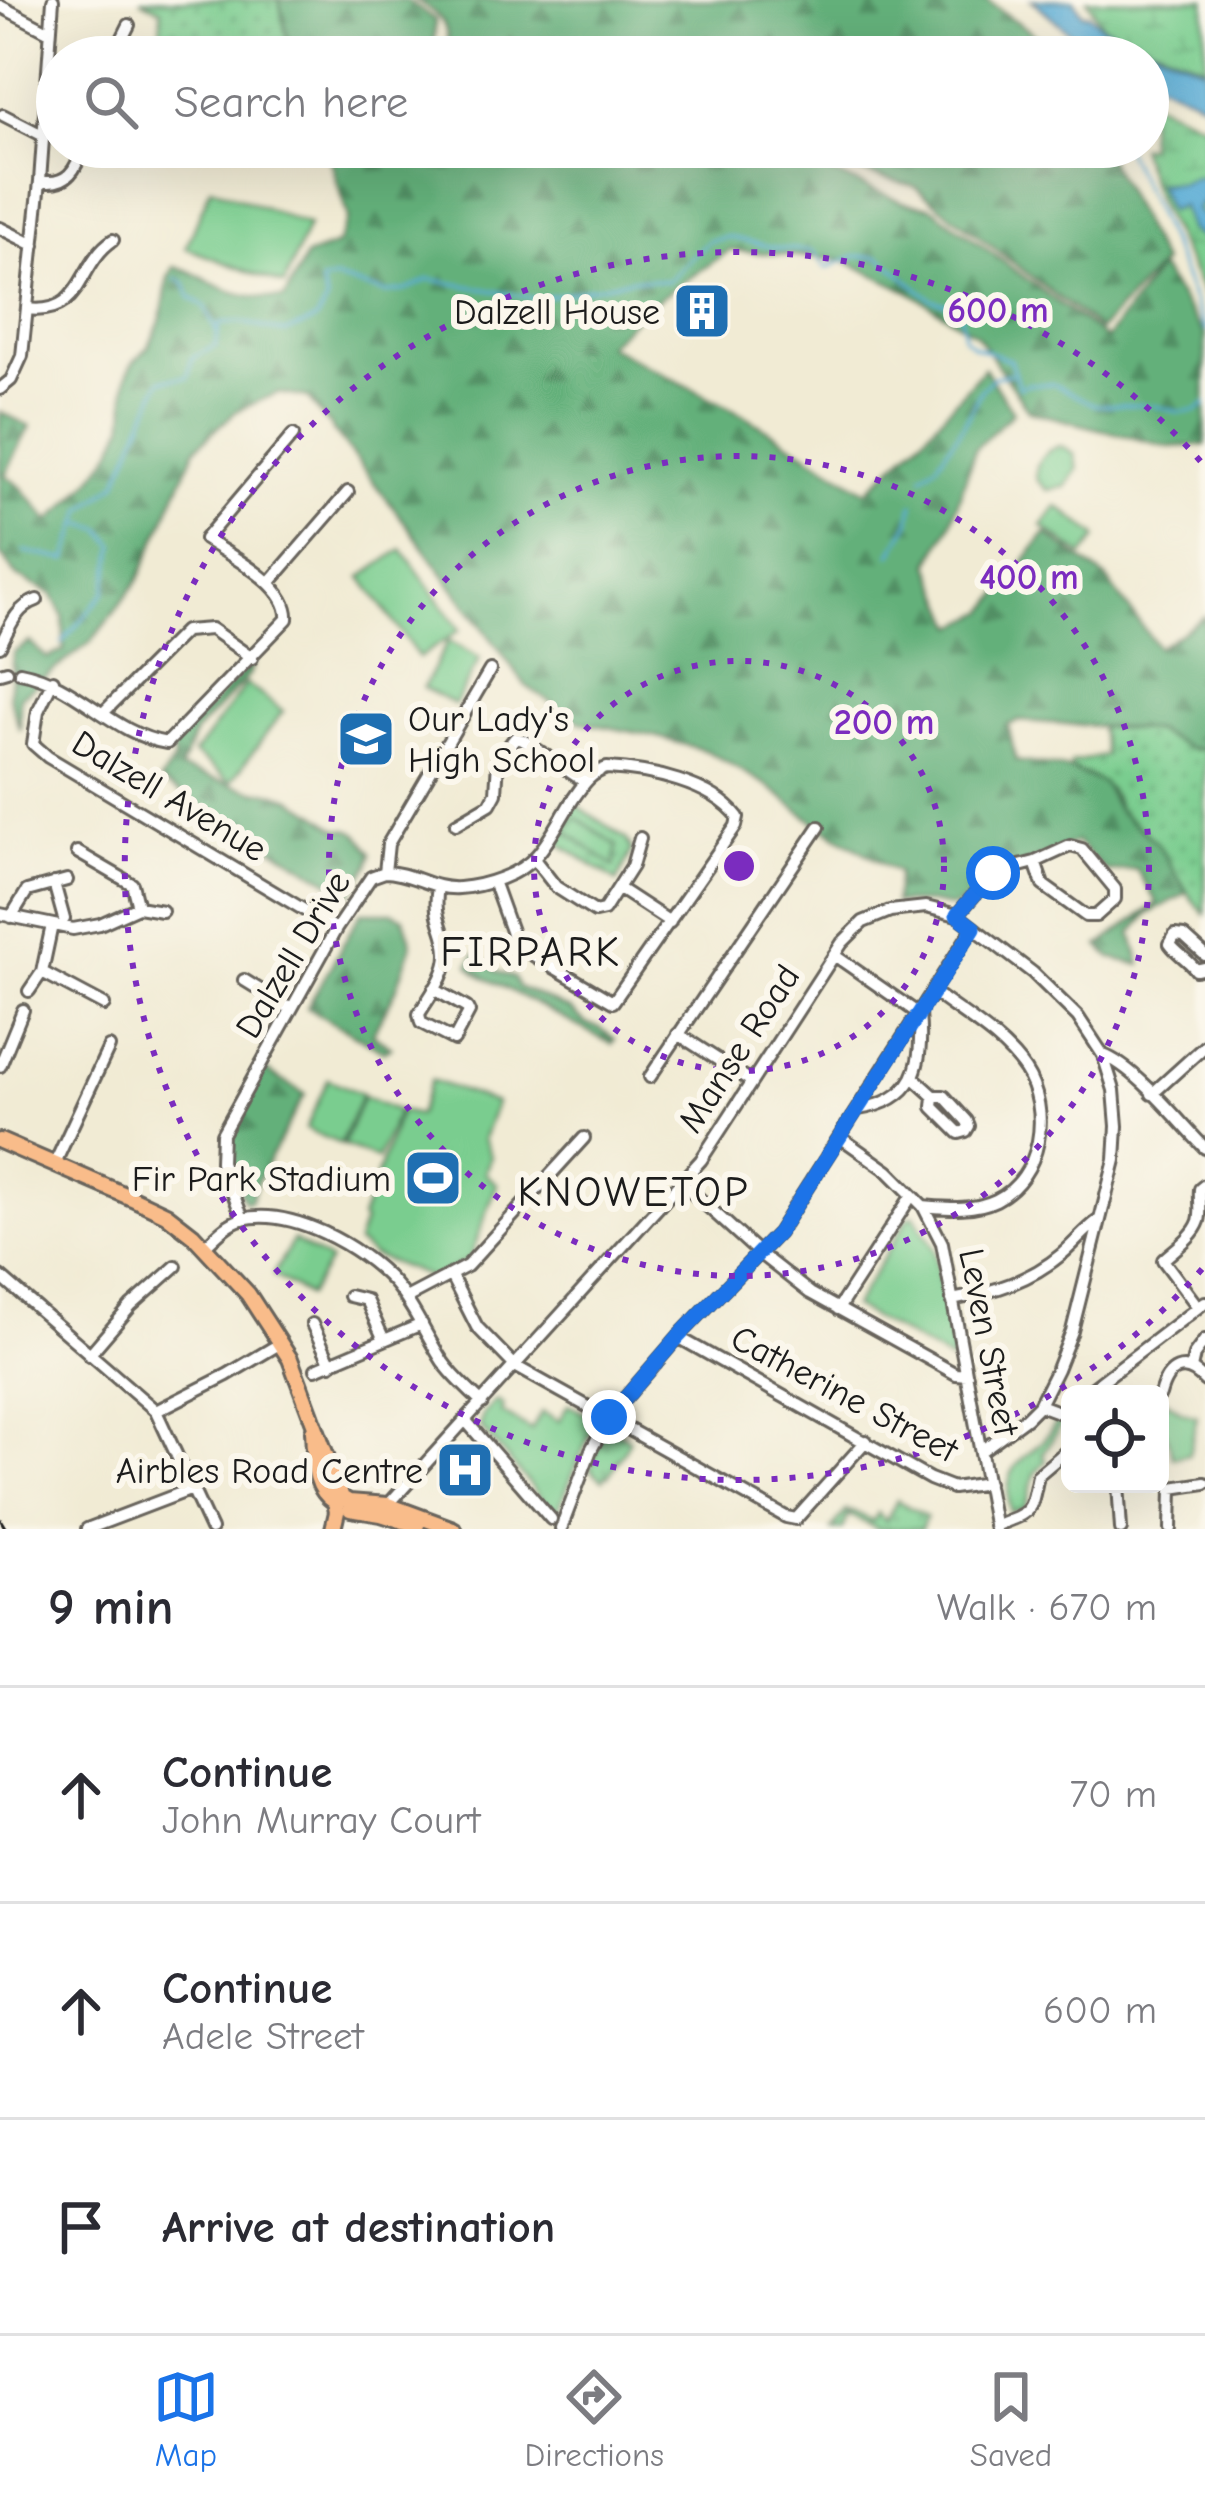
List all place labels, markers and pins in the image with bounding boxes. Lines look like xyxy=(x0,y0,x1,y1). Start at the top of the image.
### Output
building icon: Dalzell House xyxy=(671,280,733,342)
place label: Dalzell House xyxy=(454,292,660,333)
place label: Our Lady's High School xyxy=(408,699,595,781)
school or university icon: Our Lady's High School xyxy=(335,708,397,770)
centre of rings xyxy=(718,845,760,887)
sports icon: Fir Park Stadium xyxy=(402,1147,464,1209)
place label: Fir Park Stadium xyxy=(132,1159,391,1200)
hospital icon: Airbles Road Centre xyxy=(434,1439,496,1501)
place label: Airbles Road Centre xyxy=(116,1451,423,1492)

